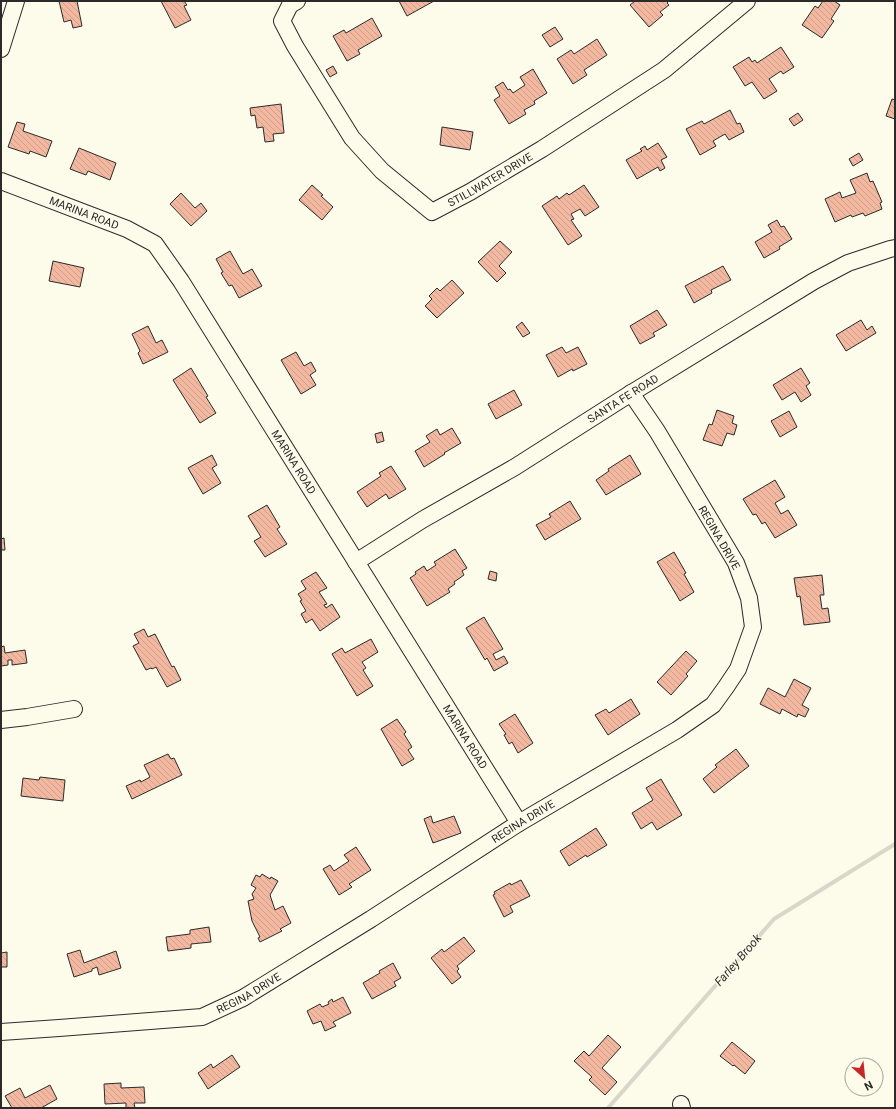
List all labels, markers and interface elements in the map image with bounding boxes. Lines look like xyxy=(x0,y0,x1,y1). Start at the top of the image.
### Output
street label: STILLWATER DRIVE xyxy=(445,150,535,209)
street label: MARINA ROAD xyxy=(48,194,121,232)
street label: SANTA FE ROAD xyxy=(585,372,661,426)
street label: MARINA ROAD xyxy=(269,427,319,496)
street label: REGINA DRIVE xyxy=(695,504,743,572)
street label: MARINA ROAD xyxy=(440,702,490,771)
street label: REGINA DRIVE xyxy=(489,797,557,846)
water label: Farley Brook xyxy=(712,930,765,989)
street label: REGINA DRIVE xyxy=(214,970,283,1016)
north arrow xyxy=(844,1057,884,1097)
text: N xyxy=(862,1078,875,1093)

